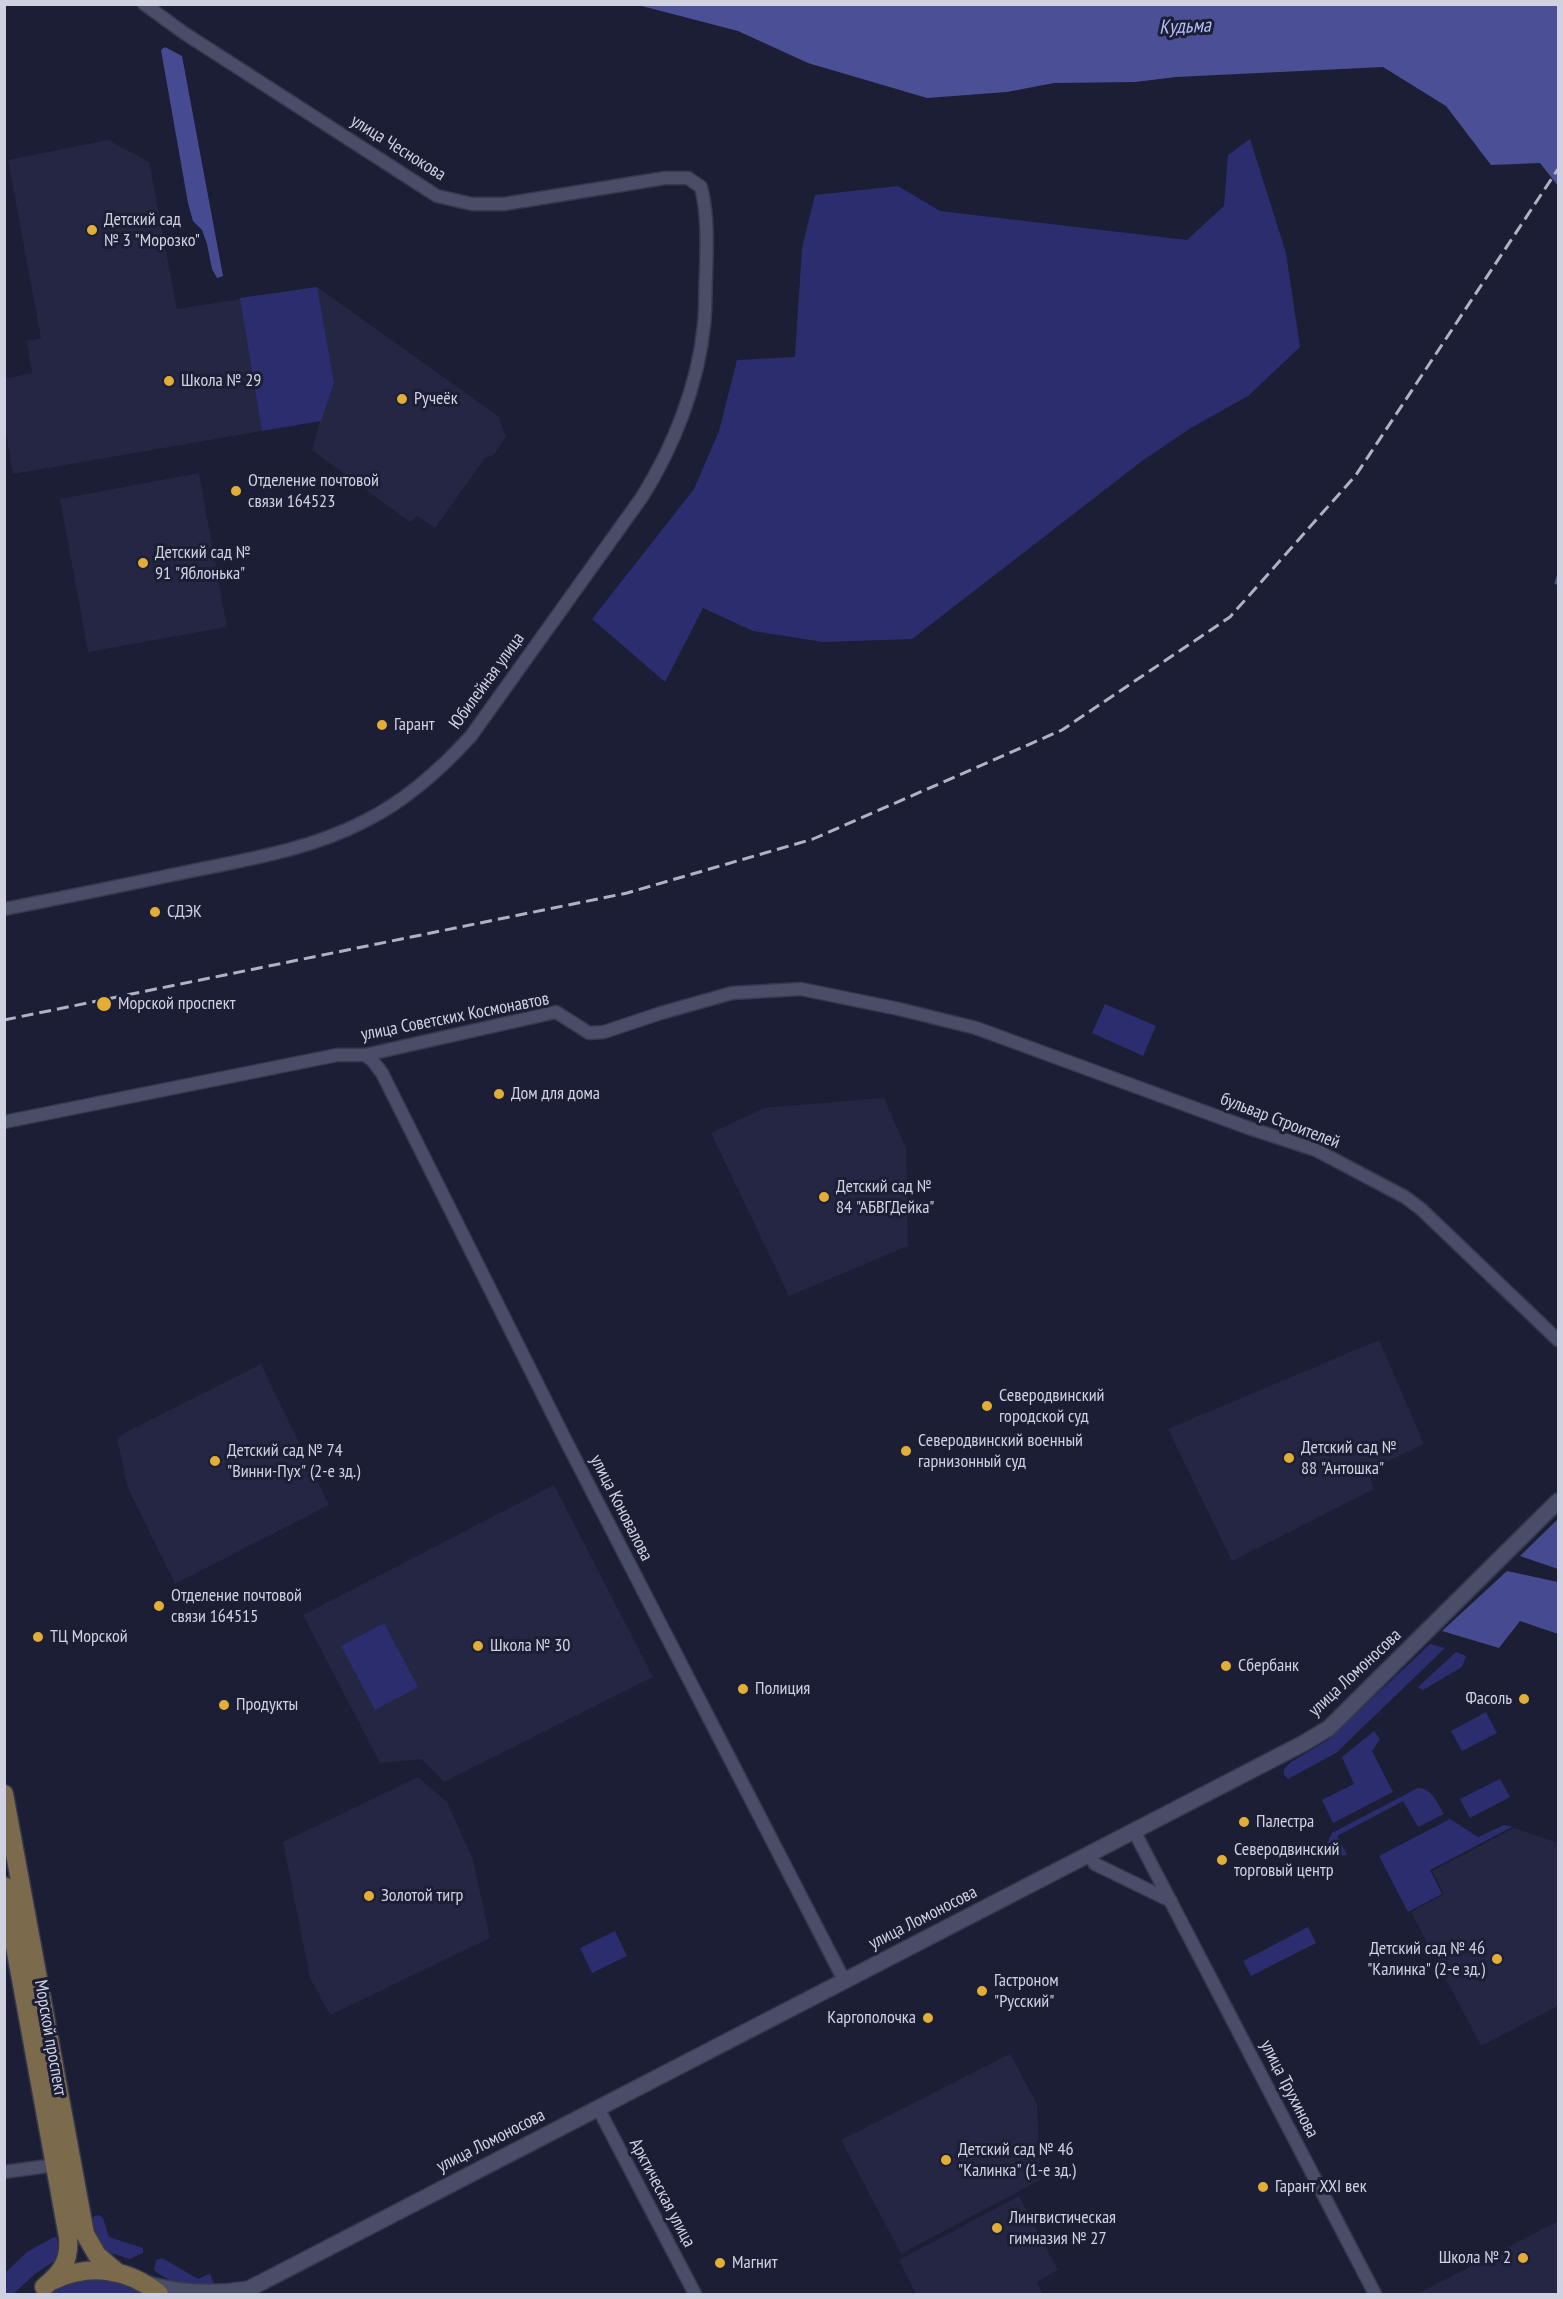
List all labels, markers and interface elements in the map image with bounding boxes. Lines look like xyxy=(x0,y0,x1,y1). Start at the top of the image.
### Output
water label: Кудьма xyxy=(1159,14,1211,40)
street label: улица Чеснокова xyxy=(347,110,449,186)
place label: Детский сад № 3 "Морозко" xyxy=(104,209,200,252)
marker: Детский сад № 3 "Морозко" xyxy=(85,223,99,237)
place label: Школа № 29 xyxy=(181,370,261,392)
marker: Школа № 29 xyxy=(162,374,176,388)
place label: Ручеёк xyxy=(414,388,458,410)
marker: Ручеёк xyxy=(395,392,409,406)
place label: Отделение почтовой связи 164523 xyxy=(248,470,379,512)
marker: Отделение почтовой связи 164523 xyxy=(229,484,243,498)
place label: Детский сад № 91 "Яблонька" xyxy=(155,542,251,584)
marker: Детский сад № 91 "Яблонька" xyxy=(136,556,150,570)
street label: Юбилейная улица xyxy=(445,629,529,733)
place label: Гарант xyxy=(394,714,435,736)
marker: Гарант xyxy=(375,718,389,732)
place label: СДЭК xyxy=(167,901,202,923)
marker: СДЭК xyxy=(148,905,162,919)
street label: улица Советских Космонавтов xyxy=(359,988,551,1046)
place label: Морской проспект xyxy=(118,993,235,1015)
marker: Морской проспект xyxy=(95,995,113,1013)
place label: Дом для дома xyxy=(511,1083,600,1105)
marker: Дом для дома xyxy=(492,1087,506,1101)
street label: бульвар Строителей xyxy=(1217,1088,1343,1154)
place label: Детский сад № 84 "АБВГДейка" xyxy=(836,1176,934,1218)
marker: Детский сад № 84 "АБВГДейка" xyxy=(817,1190,831,1204)
place label: Северодвинский городской суд xyxy=(999,1385,1105,1428)
marker: Северодвинский городской суд xyxy=(980,1399,994,1413)
place label: Северодвинский военный гарнизонный суд xyxy=(918,1430,1083,1472)
place label: Детский сад № 88 "Антошка" xyxy=(1301,1437,1397,1480)
place label: Детский сад № 74 "Винни-Пух" (2-е зд.) xyxy=(227,1440,360,1482)
marker: Северодвинский военный гарнизонный суд xyxy=(899,1444,913,1458)
street label: улица Коновалова xyxy=(585,1451,657,1565)
marker: Детский сад № 88 "Антошка" xyxy=(1282,1451,1296,1465)
marker: Детский сад № 74 "Винни-Пух" (2-е зд.) xyxy=(208,1454,222,1468)
place label: Отделение почтовой связи 164515 xyxy=(171,1585,302,1628)
marker: Отделение почтовой связи 164515 xyxy=(152,1599,166,1613)
street label: улица Ломоносова xyxy=(1304,1625,1406,1721)
place label: ТЦ Морской xyxy=(50,1626,128,1648)
marker: ТЦ Морской xyxy=(31,1630,45,1644)
place label: Школа № 30 xyxy=(490,1635,570,1657)
marker: Школа № 30 xyxy=(471,1639,485,1653)
place label: Сбербанк xyxy=(1238,1655,1299,1677)
marker: Сбербанк xyxy=(1219,1659,1233,1673)
place label: Полиция xyxy=(755,1678,810,1700)
marker: Полиция xyxy=(736,1682,750,1696)
place label: Фасоль xyxy=(1465,1688,1512,1710)
marker: Фасоль xyxy=(1517,1692,1531,1706)
place label: Продукты xyxy=(236,1694,298,1716)
marker: Продукты xyxy=(217,1698,231,1712)
place label: Палестра xyxy=(1256,1811,1314,1833)
marker: Палестра xyxy=(1237,1815,1251,1829)
place label: Северодвинский торговый центр xyxy=(1234,1839,1340,1882)
marker: Северодвинский торговый центр xyxy=(1215,1853,1229,1867)
street label: улица Ломоносова xyxy=(865,1881,981,1955)
place label: Золотой тигр xyxy=(381,1885,463,1907)
marker: Золотой тигр xyxy=(362,1889,376,1903)
place label: Детский сад № 46 "Калинка" (2-е зд.) xyxy=(1367,1938,1485,1980)
marker: Детский сад № 46 "Калинка" (2-е зд.) xyxy=(1490,1952,1504,1966)
place label: Гастроном "Русский" xyxy=(994,1970,1059,2012)
street label: Морской проспект xyxy=(29,1978,71,2098)
marker: Гастроном "Русский" xyxy=(975,1984,989,1998)
place label: Каргополочка xyxy=(827,2007,916,2029)
marker: Каргополочка xyxy=(921,2011,935,2025)
street label: улица Трухинова xyxy=(1255,2036,1323,2142)
street label: улица Ломоносова xyxy=(433,2104,549,2178)
street label: Арктическая улица xyxy=(624,2135,700,2251)
place label: Детский сад № 46 "Калинка" (1-е зд.) xyxy=(958,2139,1076,2182)
marker: Детский сад № 46 "Калинка" (1-е зд.) xyxy=(939,2153,953,2167)
place label: Гарант XXI век xyxy=(1275,2176,1367,2198)
marker: Гарант XXI век xyxy=(1256,2180,1270,2194)
place label: Лингвистическая гимназия № 27 xyxy=(1009,2207,1116,2250)
marker: Лингвистическая гимназия № 27 xyxy=(990,2221,1004,2235)
place label: Школа № 2 xyxy=(1439,2247,1511,2269)
marker: Школа № 2 xyxy=(1516,2251,1530,2265)
place label: Магнит xyxy=(732,2252,777,2274)
marker: Магнит xyxy=(713,2256,727,2270)

